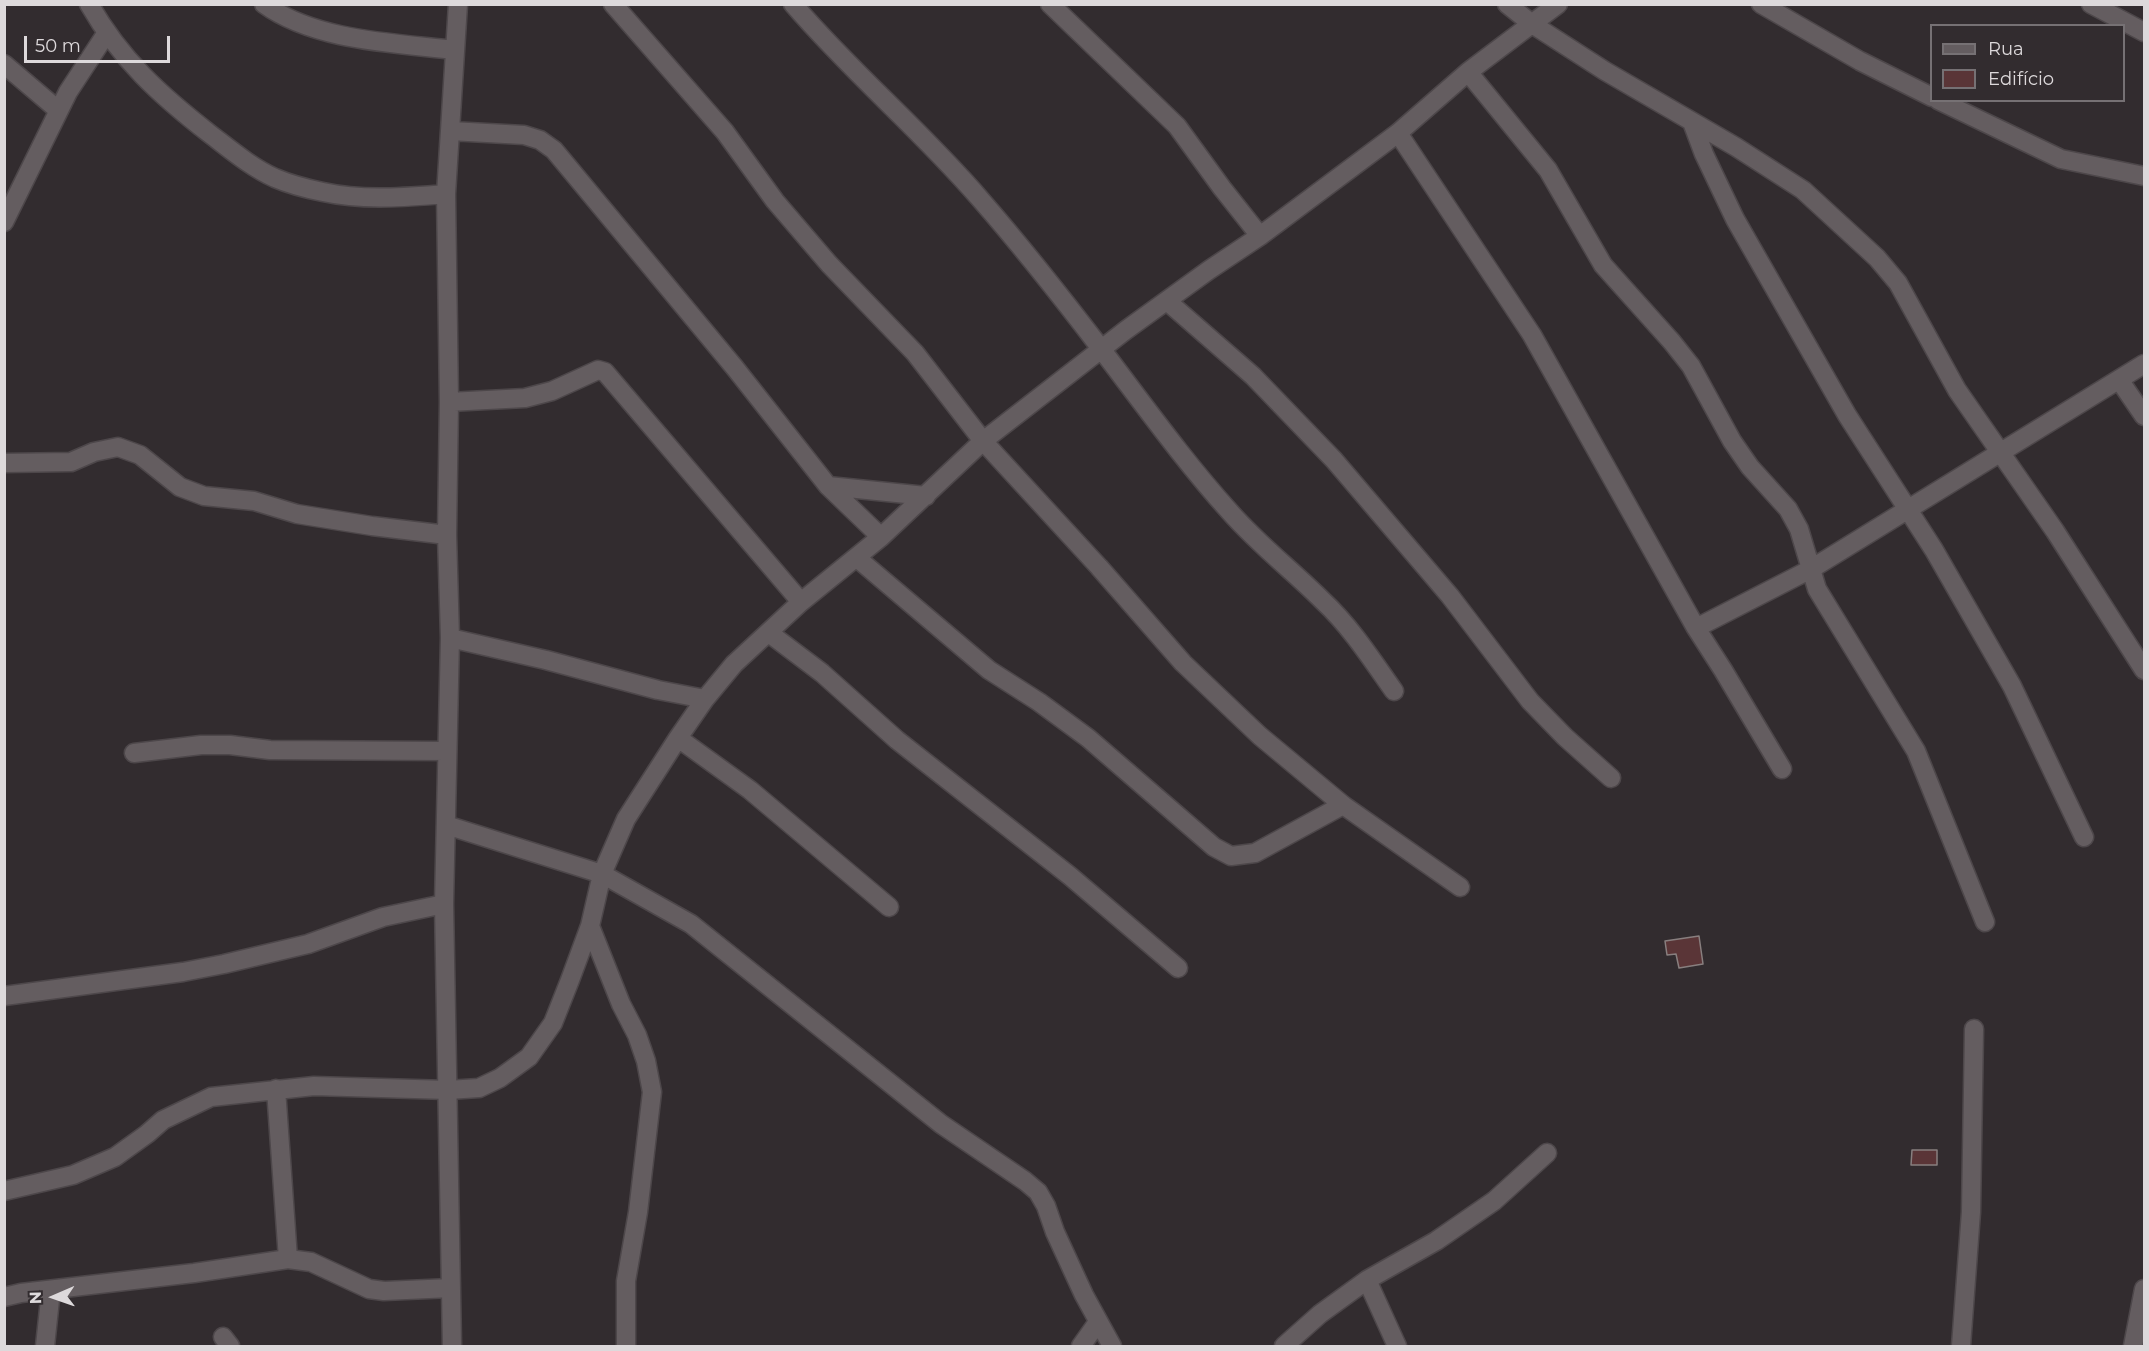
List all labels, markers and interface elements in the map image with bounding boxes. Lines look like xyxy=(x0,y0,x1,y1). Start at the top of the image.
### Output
scale bar xyxy=(27,24,172,62)
legend xyxy=(1930,24,2125,102)
text: 50 m xyxy=(35,35,81,57)
text: Rua xyxy=(1988,38,2024,60)
text: Edifício xyxy=(1988,68,2054,90)
north arrow xyxy=(24,1267,84,1327)
text: N xyxy=(26,1291,45,1304)

